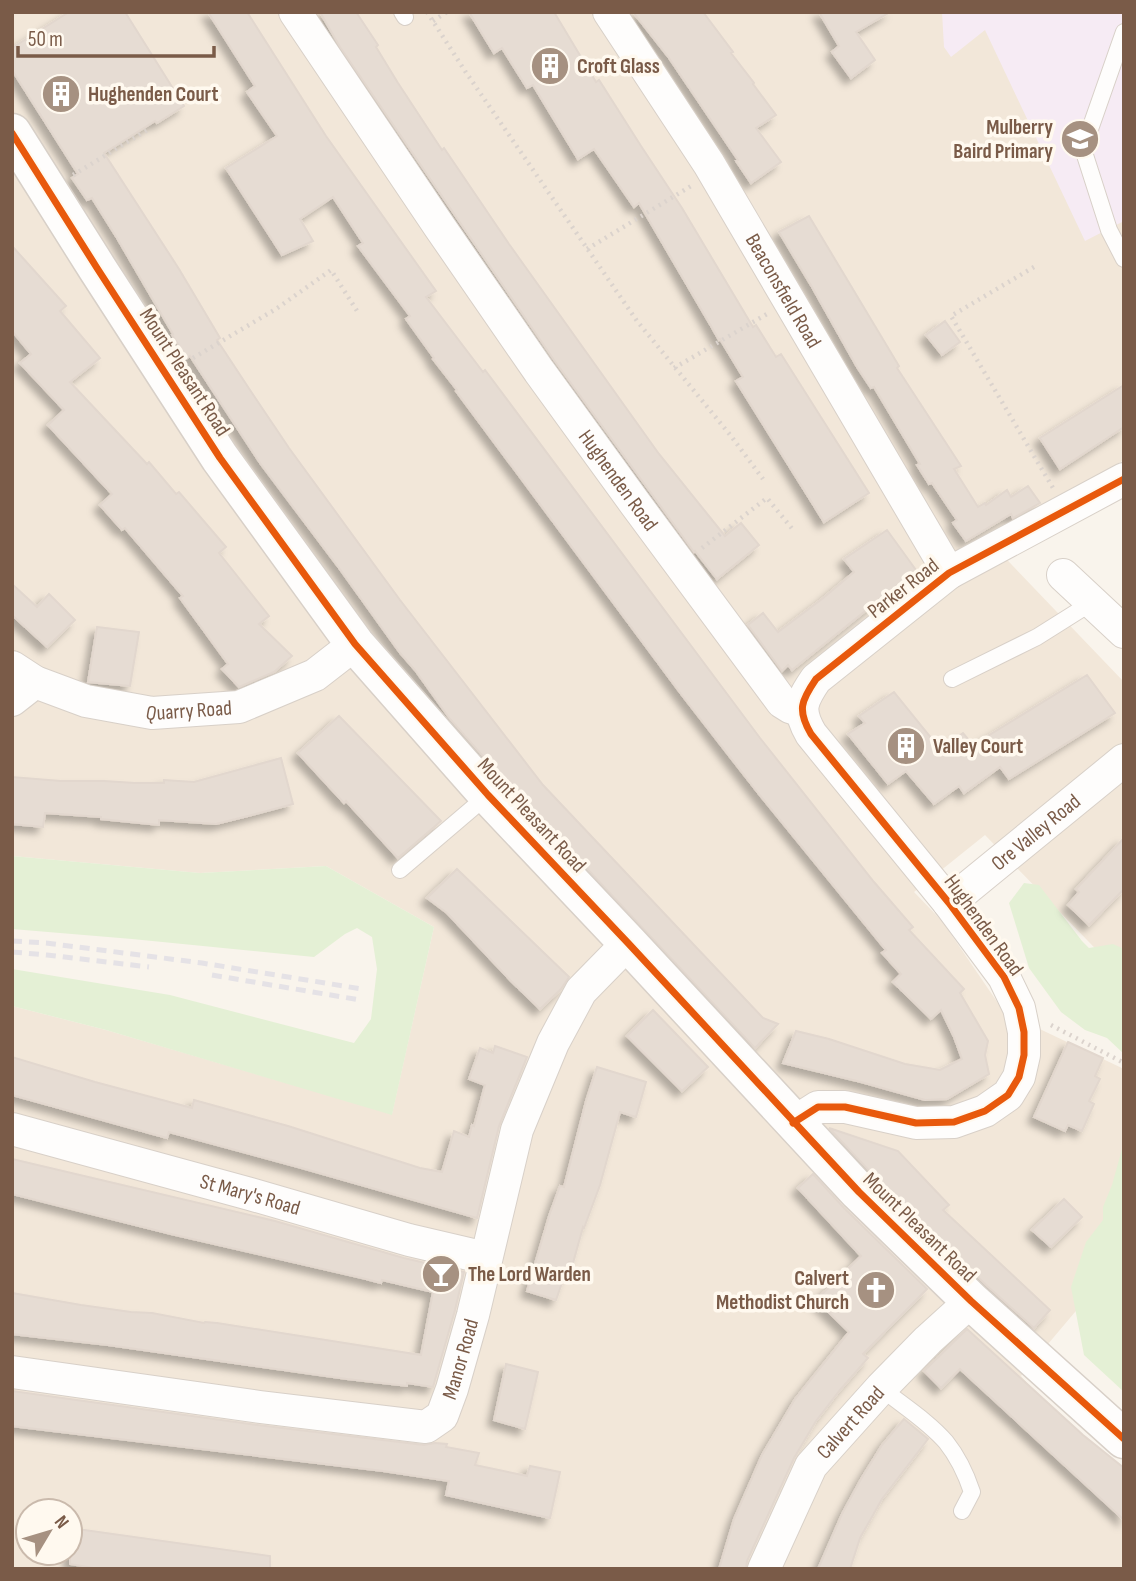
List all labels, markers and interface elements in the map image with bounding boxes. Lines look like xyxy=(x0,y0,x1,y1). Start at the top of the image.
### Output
scale bar xyxy=(18,14,214,58)
text: 50 m xyxy=(28,27,63,52)
building icon: Croft Glass xyxy=(529,45,571,87)
place label: Croft Glass xyxy=(577,54,660,79)
building icon: Hughenden Court xyxy=(40,73,82,115)
place label: Hughenden Court xyxy=(88,82,218,107)
place label: Mulberry Baird Primary xyxy=(953,115,1053,164)
school or university icon: Mulberry Baird Primary xyxy=(1059,118,1101,160)
street label: Beaconsfield Road xyxy=(740,229,826,353)
street label: Mount Pleasant Road xyxy=(134,304,235,441)
street label: Hughenden Road xyxy=(573,425,663,536)
street label: Parker Road xyxy=(863,553,944,624)
street label: Quarry Road xyxy=(144,696,233,727)
building icon: Valley Court xyxy=(885,725,927,767)
place label: Valley Court xyxy=(933,734,1023,759)
street label: Mount Pleasant Road xyxy=(472,753,591,878)
street label: Ore Valley Road xyxy=(987,789,1086,876)
street label: Hughenden Road xyxy=(939,870,1029,981)
street label: Mount Pleasant Road xyxy=(858,1167,981,1288)
street label: St Mary's Road xyxy=(197,1169,303,1221)
bar icon: The Lord Warden xyxy=(420,1253,462,1295)
place label: The Lord Warden xyxy=(468,1262,591,1287)
place label: Calvert Methodist Church xyxy=(716,1266,849,1315)
church icon: Calvert Methodist Church xyxy=(855,1269,897,1311)
street label: Manor Road xyxy=(437,1316,484,1403)
street label: Calvert Road xyxy=(812,1381,890,1464)
north arrow xyxy=(14,1497,84,1567)
text: N xyxy=(49,1511,73,1534)

